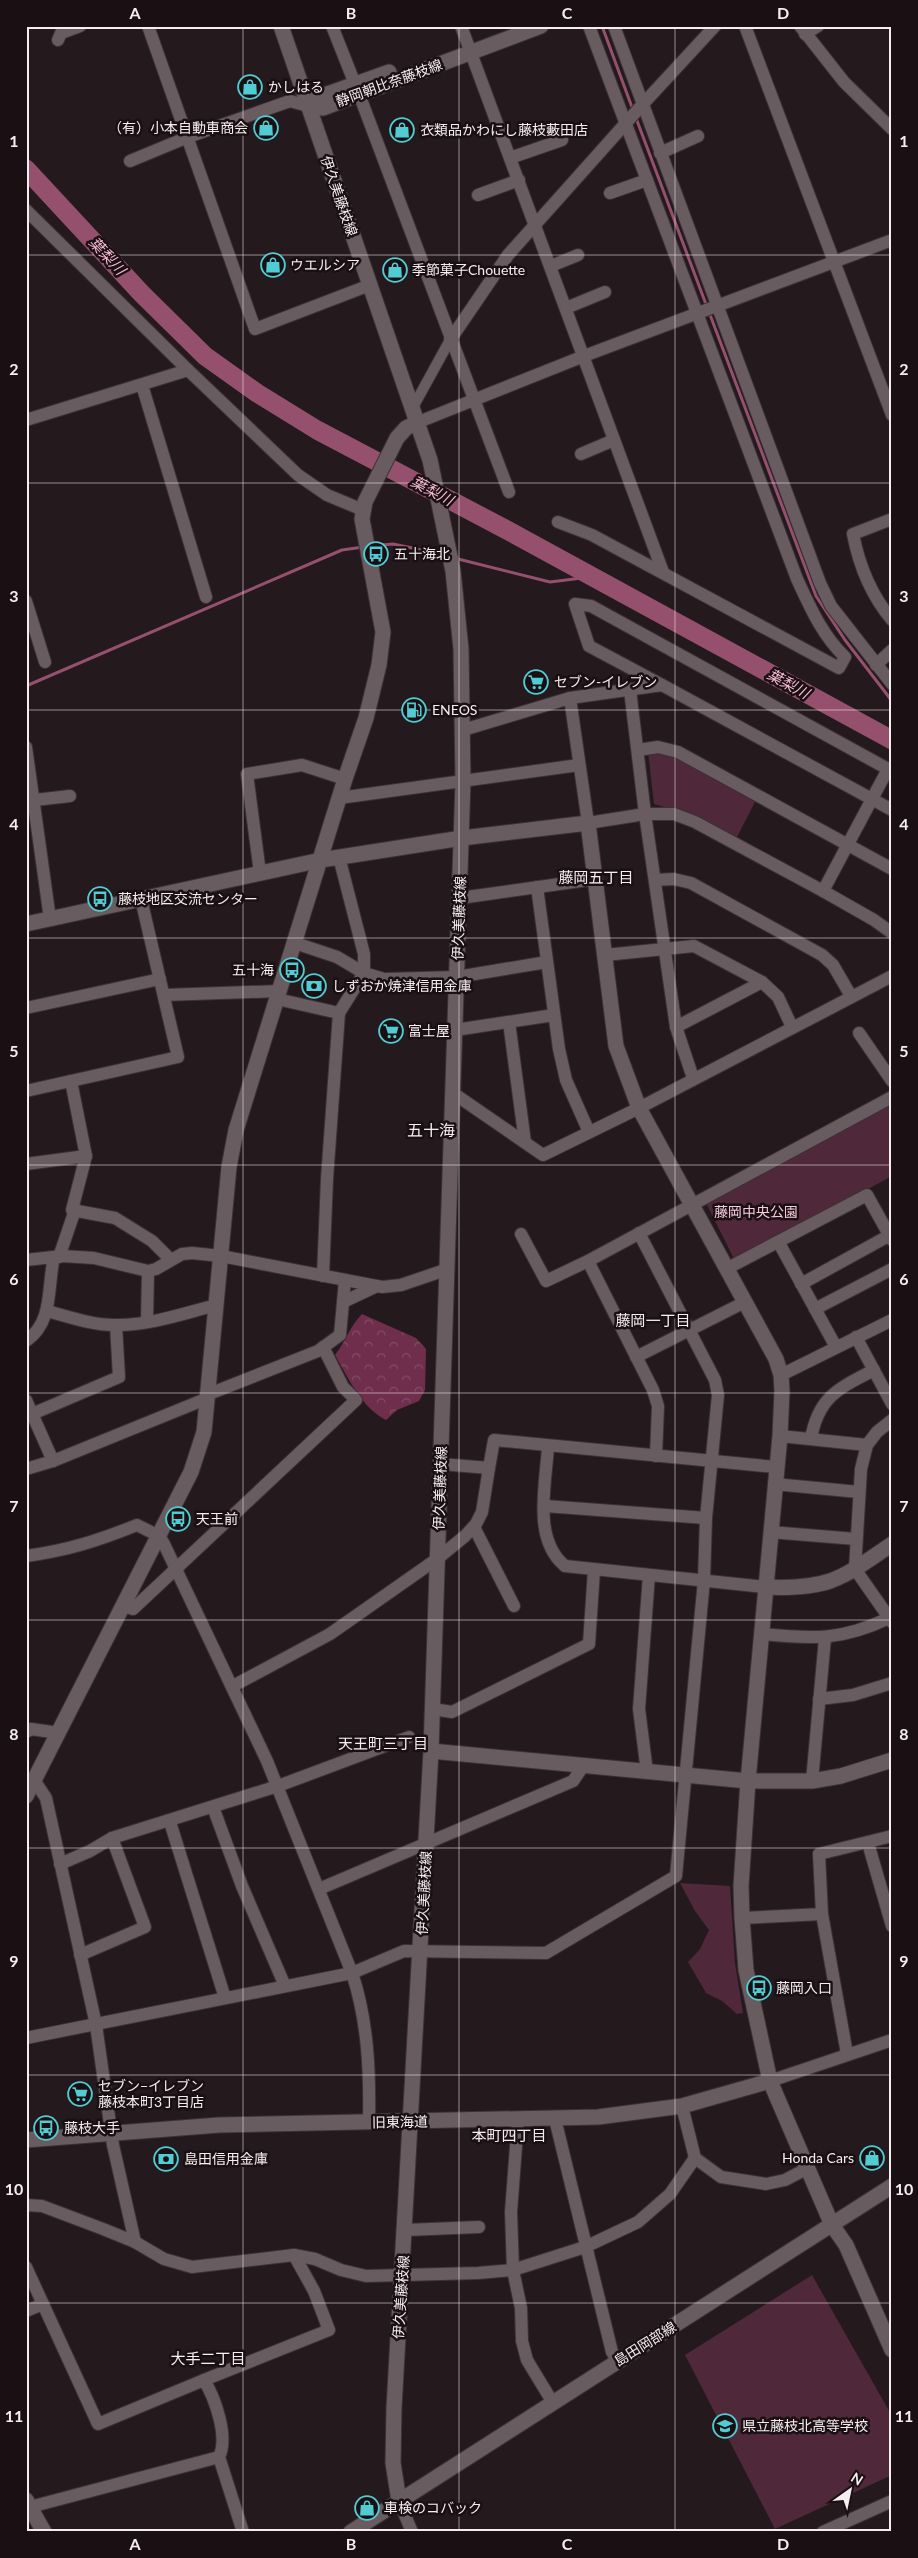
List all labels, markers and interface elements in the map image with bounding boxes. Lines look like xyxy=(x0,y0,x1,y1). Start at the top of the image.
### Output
text: A xyxy=(128,3,141,22)
text: B xyxy=(346,3,356,22)
text: C xyxy=(562,3,573,22)
text: D xyxy=(777,3,789,22)
street label: 静岡朝比奈藤枝線 xyxy=(333,55,444,110)
shop icon: かしはる xyxy=(237,74,263,100)
place label: かしはる xyxy=(268,78,324,95)
shop icon: （有）小本自動車商会 xyxy=(253,115,279,141)
shop icon: 衣類品かわにし藤枝藪田店 xyxy=(389,117,415,143)
place label: （有）小本自動車商会 xyxy=(108,119,248,136)
place label: 衣類品かわにし藤枝藪田店 xyxy=(420,121,588,138)
text: 1 xyxy=(9,131,19,150)
text: 1 xyxy=(899,131,909,150)
street label: 伊久美藤枝線 xyxy=(318,153,361,238)
water label: 葉梨川 xyxy=(86,233,131,279)
shop icon: ウエルシア xyxy=(260,252,286,278)
place label: ウエルシア xyxy=(290,256,360,273)
shop icon: 季節菓子Chouette xyxy=(382,257,408,283)
place label: 季節菓子Chouette xyxy=(412,261,525,278)
text: 2 xyxy=(9,359,19,378)
text: 2 xyxy=(899,359,909,378)
water label: 葉梨川 xyxy=(408,472,458,510)
bus stop icon: 五十海北 xyxy=(363,541,389,567)
place label: 五十海北 xyxy=(394,545,450,562)
text: 3 xyxy=(9,586,19,605)
text: 3 xyxy=(899,586,909,605)
water label: 葉梨川 xyxy=(764,664,814,703)
supermarket icon: セブン-イレブン xyxy=(523,669,549,695)
place label: セブン-イレブン xyxy=(554,673,657,690)
fuel station icon: ENEOS xyxy=(401,697,427,723)
place label: ENEOS xyxy=(432,701,477,718)
text: 4 xyxy=(9,814,19,833)
text: 4 xyxy=(899,814,909,833)
district label: 藤岡五丁目 xyxy=(558,868,634,886)
street label: 伊久美藤枝線 xyxy=(449,876,468,960)
bus stop icon: 藤枝地区交流センター xyxy=(87,886,113,912)
place label: 藤枝地区交流センター xyxy=(118,890,258,907)
bus stop icon: 五十海 xyxy=(279,957,305,983)
place label: 五十海 xyxy=(232,961,274,978)
bank icon: しずおか焼津信用金庫 xyxy=(301,973,327,999)
place label: しずおか焼津信用金庫 xyxy=(332,977,472,994)
supermarket icon: 富士屋 xyxy=(378,1018,404,1044)
place label: 富士屋 xyxy=(408,1022,450,1039)
text: 5 xyxy=(9,1041,19,1060)
text: 5 xyxy=(899,1041,909,1060)
district label: 五十海 xyxy=(407,1120,455,1139)
park label: 藤岡中央公園 xyxy=(714,1203,798,1220)
text: 6 xyxy=(9,1269,19,1288)
text: 6 xyxy=(899,1269,909,1288)
district label: 藤岡一丁目 xyxy=(615,1311,691,1329)
street label: 伊久美藤枝線 xyxy=(430,1446,449,1530)
text: 7 xyxy=(9,1496,19,1515)
text: 7 xyxy=(899,1496,909,1515)
bus stop icon: 天王前 xyxy=(165,1506,191,1532)
place label: 天王前 xyxy=(196,1510,238,1527)
text: 8 xyxy=(9,1724,19,1743)
text: 8 xyxy=(899,1724,909,1743)
district label: 天王町三丁目 xyxy=(338,1734,428,1752)
street label: 伊久美藤枝線 xyxy=(413,1851,434,1935)
text: 9 xyxy=(9,1951,19,1970)
text: 9 xyxy=(899,1951,909,1970)
bus stop icon: 藤岡入口 xyxy=(746,1975,772,2001)
place label: 藤岡入口 xyxy=(776,1979,832,1996)
place label: セブン−イレブン 藤枝本町3丁目店 xyxy=(98,2077,204,2110)
supermarket icon: セブン−イレブン 藤枝本町3丁目店 xyxy=(67,2081,93,2107)
street label: 旧東海道 xyxy=(372,2113,428,2130)
bus stop icon: 藤枝大手 xyxy=(33,2115,59,2141)
place label: 藤枝大手 xyxy=(64,2119,120,2136)
district label: 本町四丁目 xyxy=(471,2126,547,2144)
shop icon: Honda Cars xyxy=(859,2145,885,2171)
bank icon: 島田信用金庫 xyxy=(153,2146,179,2172)
place label: Honda Cars xyxy=(782,2149,854,2166)
place label: 島田信用金庫 xyxy=(184,2150,268,2167)
text: 10 xyxy=(5,2179,23,2198)
text: 10 xyxy=(895,2179,913,2198)
street label: 伊久美藤枝線 xyxy=(389,2254,412,2339)
street label: 島田岡部線 xyxy=(611,2318,679,2369)
district label: 大手二丁目 xyxy=(170,2349,246,2367)
text: 11 xyxy=(5,2406,23,2425)
text: 11 xyxy=(895,2406,913,2425)
school or university icon: 県立藤枝北高等学校 xyxy=(712,2413,738,2439)
place label: 県立藤枝北高等学校 xyxy=(742,2417,868,2434)
north arrow xyxy=(826,2466,876,2516)
text: N xyxy=(848,2469,867,2489)
shop icon: 車検のコバック xyxy=(354,2495,380,2521)
place label: 車検のコバック xyxy=(384,2499,482,2516)
text: A xyxy=(128,2534,141,2553)
text: B xyxy=(346,2534,356,2553)
text: C xyxy=(562,2534,573,2553)
text: D xyxy=(777,2534,789,2553)

